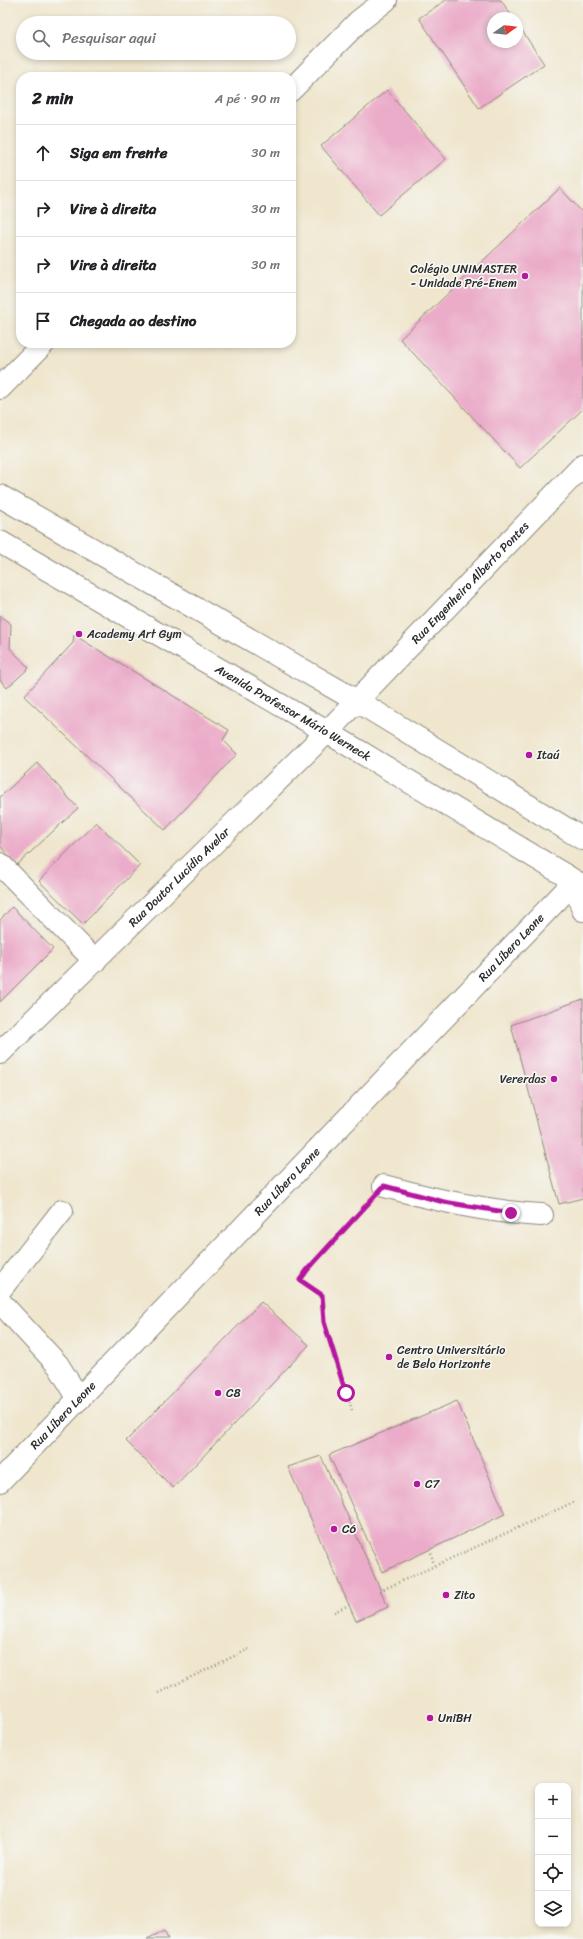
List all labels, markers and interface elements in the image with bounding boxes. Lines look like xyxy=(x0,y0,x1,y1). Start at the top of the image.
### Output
north arrow xyxy=(487,12,523,48)
search box xyxy=(16,16,296,60)
text: Pesquisar aqui xyxy=(62,25,156,51)
icon: search xyxy=(30,27,52,49)
text: 2 min xyxy=(32,83,73,113)
text: A pé · 90 m xyxy=(215,87,280,110)
text: Siga em frente xyxy=(70,140,167,166)
text: 30 m xyxy=(251,141,280,164)
icon: ahead xyxy=(32,142,54,164)
text: Vire à direita xyxy=(70,196,156,222)
text: 30 m xyxy=(251,197,280,220)
icon: right xyxy=(32,198,54,220)
text: Vire à direita xyxy=(70,252,156,278)
text: 30 m xyxy=(251,253,280,276)
icon: right xyxy=(32,254,54,276)
place label: Colégio UNIMASTER - Unidade Pré-Enem xyxy=(410,258,517,294)
marker: Colégio UNIMASTER - Unidade Pré-Enem xyxy=(520,271,530,281)
text: Chegada ao destino xyxy=(70,308,196,334)
icon: arrive xyxy=(32,310,54,332)
street label: Rua Engenheiro Alberto Pontes xyxy=(406,516,535,649)
place label: Academy Art Gym xyxy=(86,623,182,645)
marker: Academy Art Gym xyxy=(74,629,84,639)
street label: Avenida Professor Mário Werneck xyxy=(210,658,376,767)
place label: Itaú xyxy=(536,744,560,766)
marker: Itaú xyxy=(524,750,534,760)
street label: Rua Doutor Lucídio Avelar xyxy=(123,821,236,933)
street label: Rua Líbero Leone xyxy=(473,908,550,987)
place label: Vererdas xyxy=(500,1068,546,1090)
marker: Vererdas xyxy=(549,1074,559,1084)
street label: Rua Líbero Leone xyxy=(249,1142,326,1221)
route end xyxy=(502,1204,520,1222)
place label: Centro Universitário de Belo Horizonte xyxy=(397,1339,505,1375)
marker: Centro Universitário de Belo Horizonte xyxy=(384,1352,394,1362)
street label: Rua Líbero Leone xyxy=(24,1376,102,1455)
place label: C8 xyxy=(226,1382,241,1404)
route start xyxy=(337,1384,355,1402)
marker: C8 xyxy=(213,1388,223,1398)
place label: C7 xyxy=(425,1473,440,1495)
marker: C7 xyxy=(412,1479,422,1489)
place label: C6 xyxy=(342,1518,356,1540)
marker: C6 xyxy=(329,1524,339,1534)
place label: Zito xyxy=(454,1584,475,1606)
marker: Zito xyxy=(441,1590,451,1600)
place label: UniBH xyxy=(438,1707,472,1729)
marker: UniBH xyxy=(425,1713,435,1723)
map controls xyxy=(535,1783,571,1927)
button: + xyxy=(535,1783,571,1819)
button: − xyxy=(535,1819,571,1855)
button: locate xyxy=(535,1855,571,1891)
button: layers xyxy=(535,1891,571,1927)

